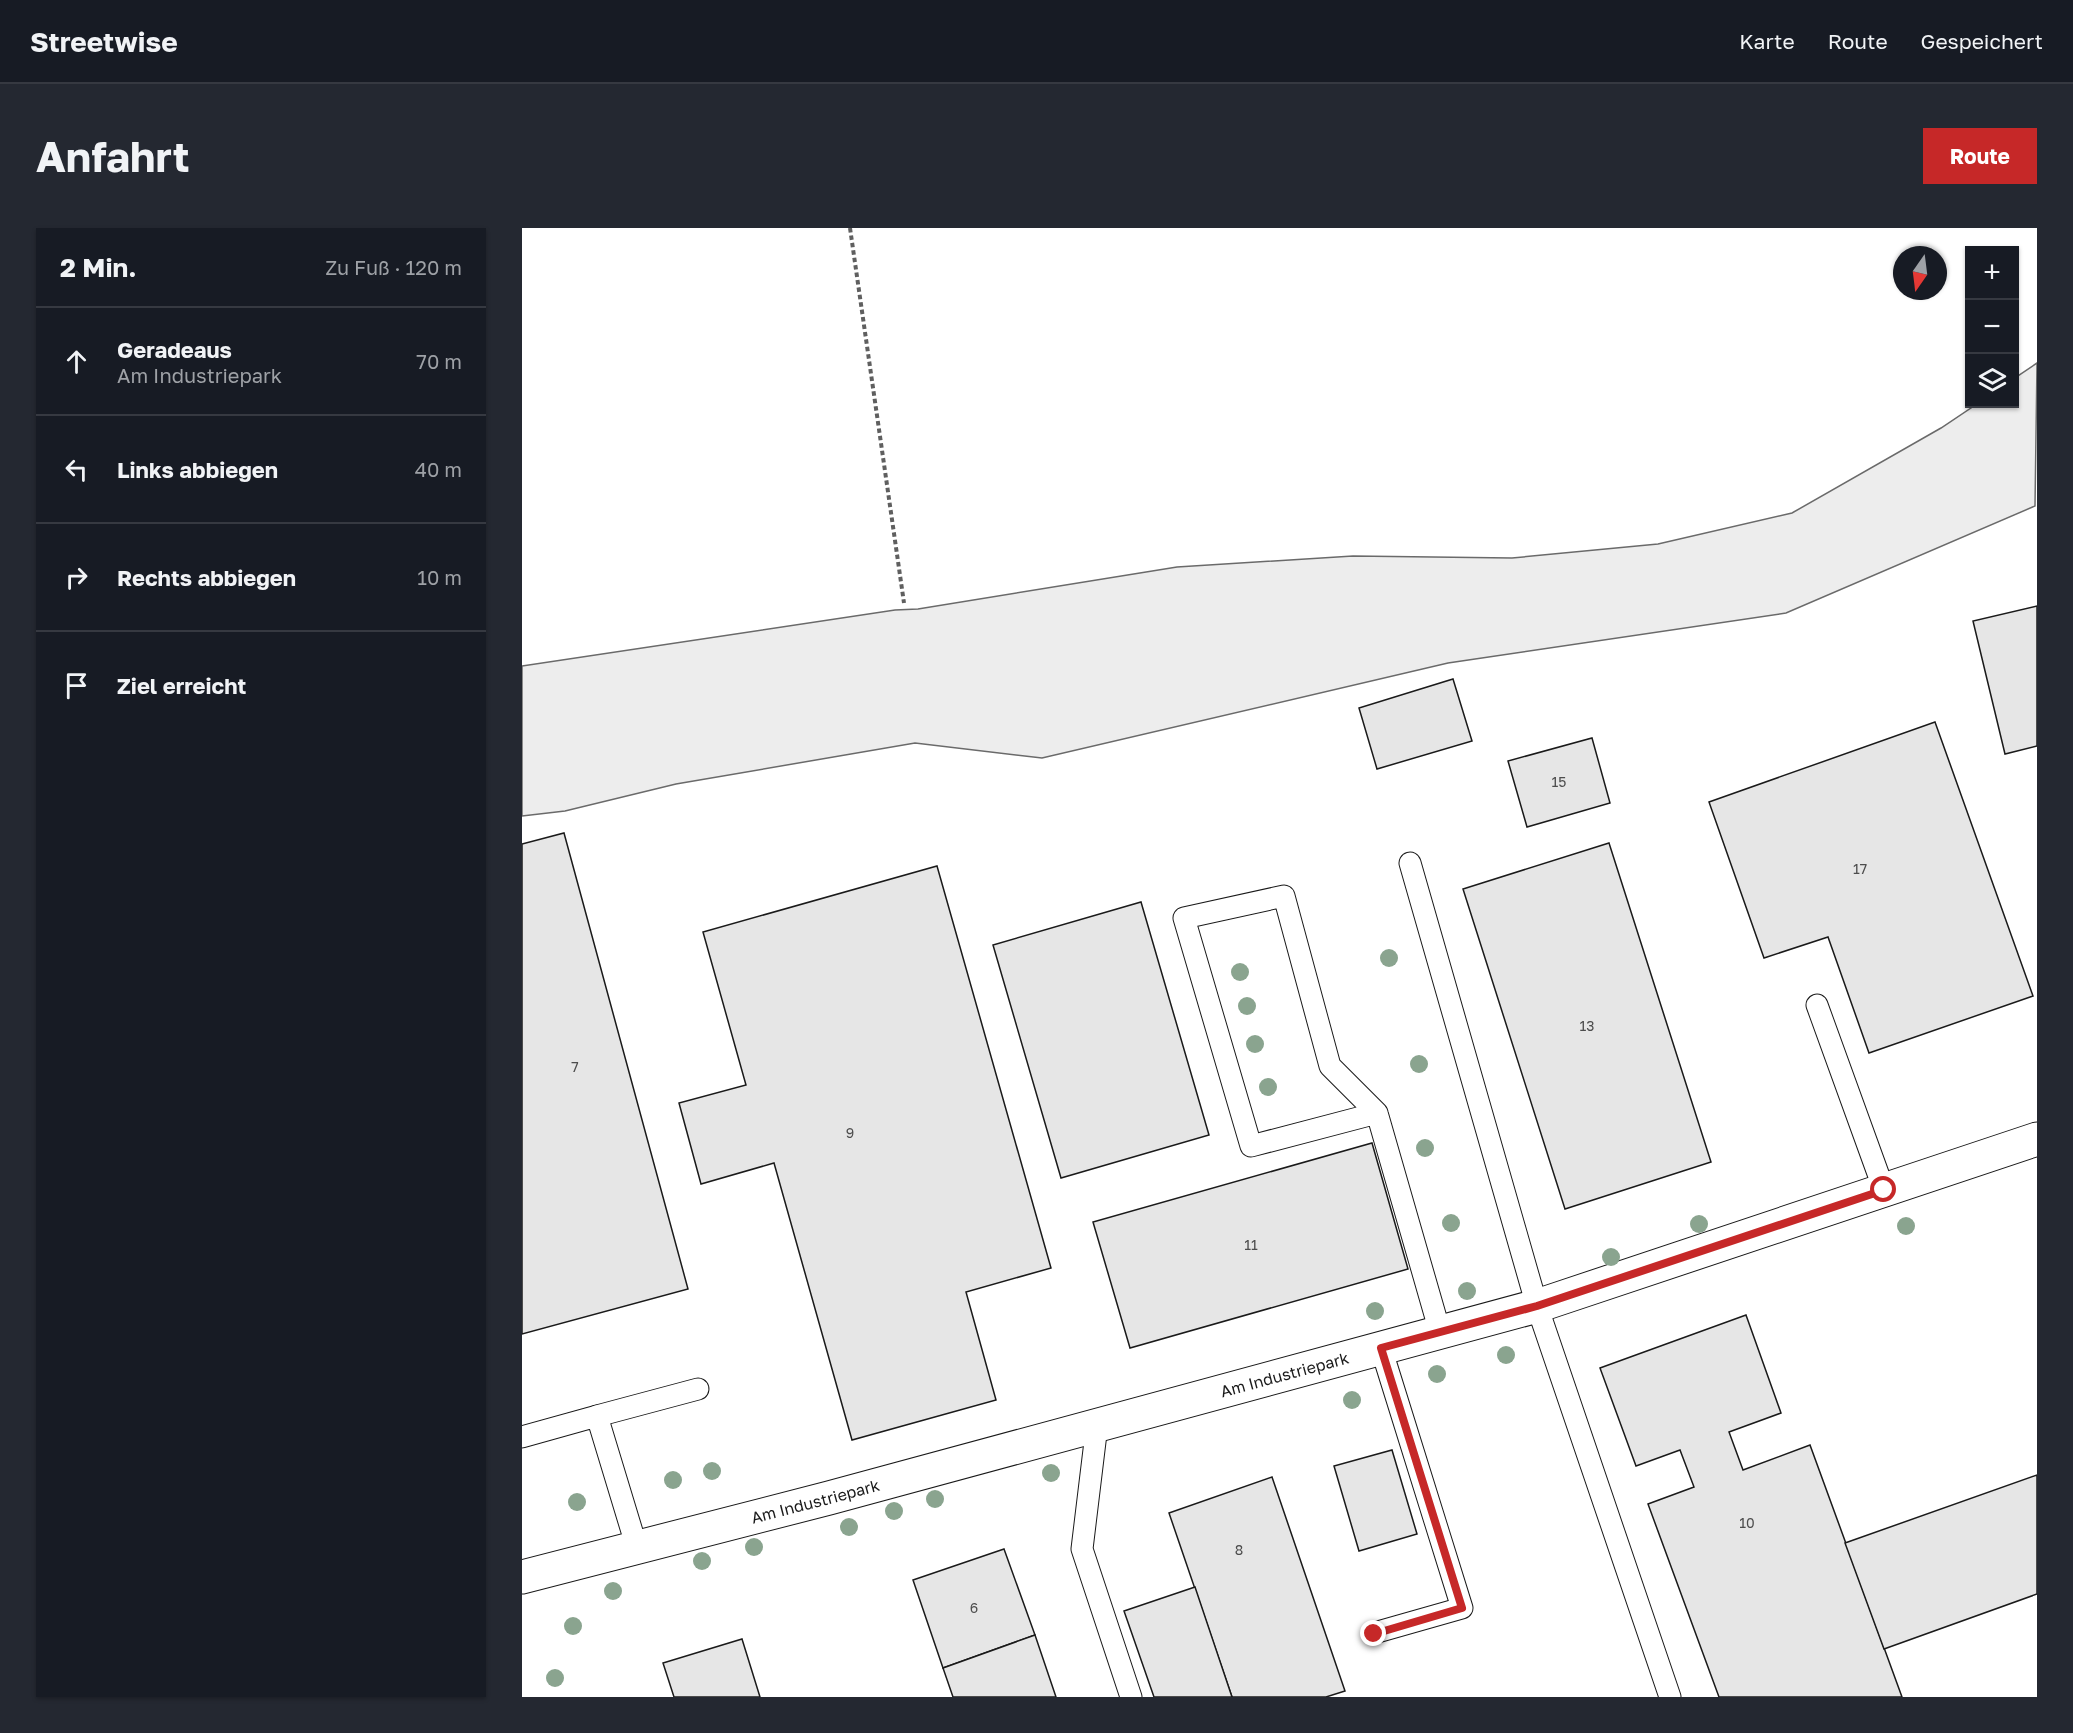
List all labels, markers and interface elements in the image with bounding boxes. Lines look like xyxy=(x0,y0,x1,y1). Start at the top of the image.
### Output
text: Streetwise xyxy=(30,25,178,58)
text: Karte xyxy=(1739,28,1795,54)
text: Route xyxy=(1828,28,1888,54)
text: Gespeichert xyxy=(1921,28,2043,54)
button: Route xyxy=(1923,128,2037,184)
text: Anfahrt xyxy=(36,131,190,181)
north arrow xyxy=(1893,246,1947,300)
map controls xyxy=(1965,246,2019,408)
button: + xyxy=(1965,246,2019,300)
text: 2 Min. xyxy=(60,252,137,283)
text: Zu Fuß · 120 m xyxy=(325,255,462,279)
button: − xyxy=(1965,300,2019,354)
text: Geradeaus xyxy=(117,336,232,363)
icon: ahead xyxy=(60,345,93,378)
text: 70 m xyxy=(416,349,462,373)
button: layers xyxy=(1965,354,2019,408)
text: Am Industriepark xyxy=(117,363,282,387)
icon: left xyxy=(60,453,93,486)
text: Links abbiegen xyxy=(117,456,278,483)
text: 40 m xyxy=(415,457,462,481)
icon: right xyxy=(60,561,93,594)
text: Rechts abbiegen xyxy=(117,564,296,591)
text: 10 m xyxy=(417,565,462,589)
icon: arrive xyxy=(60,669,93,702)
text: Ziel erreicht xyxy=(117,672,246,699)
house number: 15 xyxy=(1552,773,1566,790)
house number: 17 xyxy=(1853,860,1867,877)
house number: 13 xyxy=(1580,1017,1594,1034)
house number: 7 xyxy=(571,1058,579,1075)
house number: 9 xyxy=(846,1124,854,1141)
route start xyxy=(1870,1176,1896,1202)
house number: 11 xyxy=(1244,1236,1258,1253)
street label: Am Industriepark xyxy=(1218,1348,1351,1401)
street label: Am Industriepark xyxy=(749,1475,882,1528)
house number: 10 xyxy=(1739,1514,1755,1531)
house number: 8 xyxy=(1235,1541,1243,1558)
house number: 6 xyxy=(970,1599,978,1616)
route end xyxy=(1360,1620,1386,1646)

